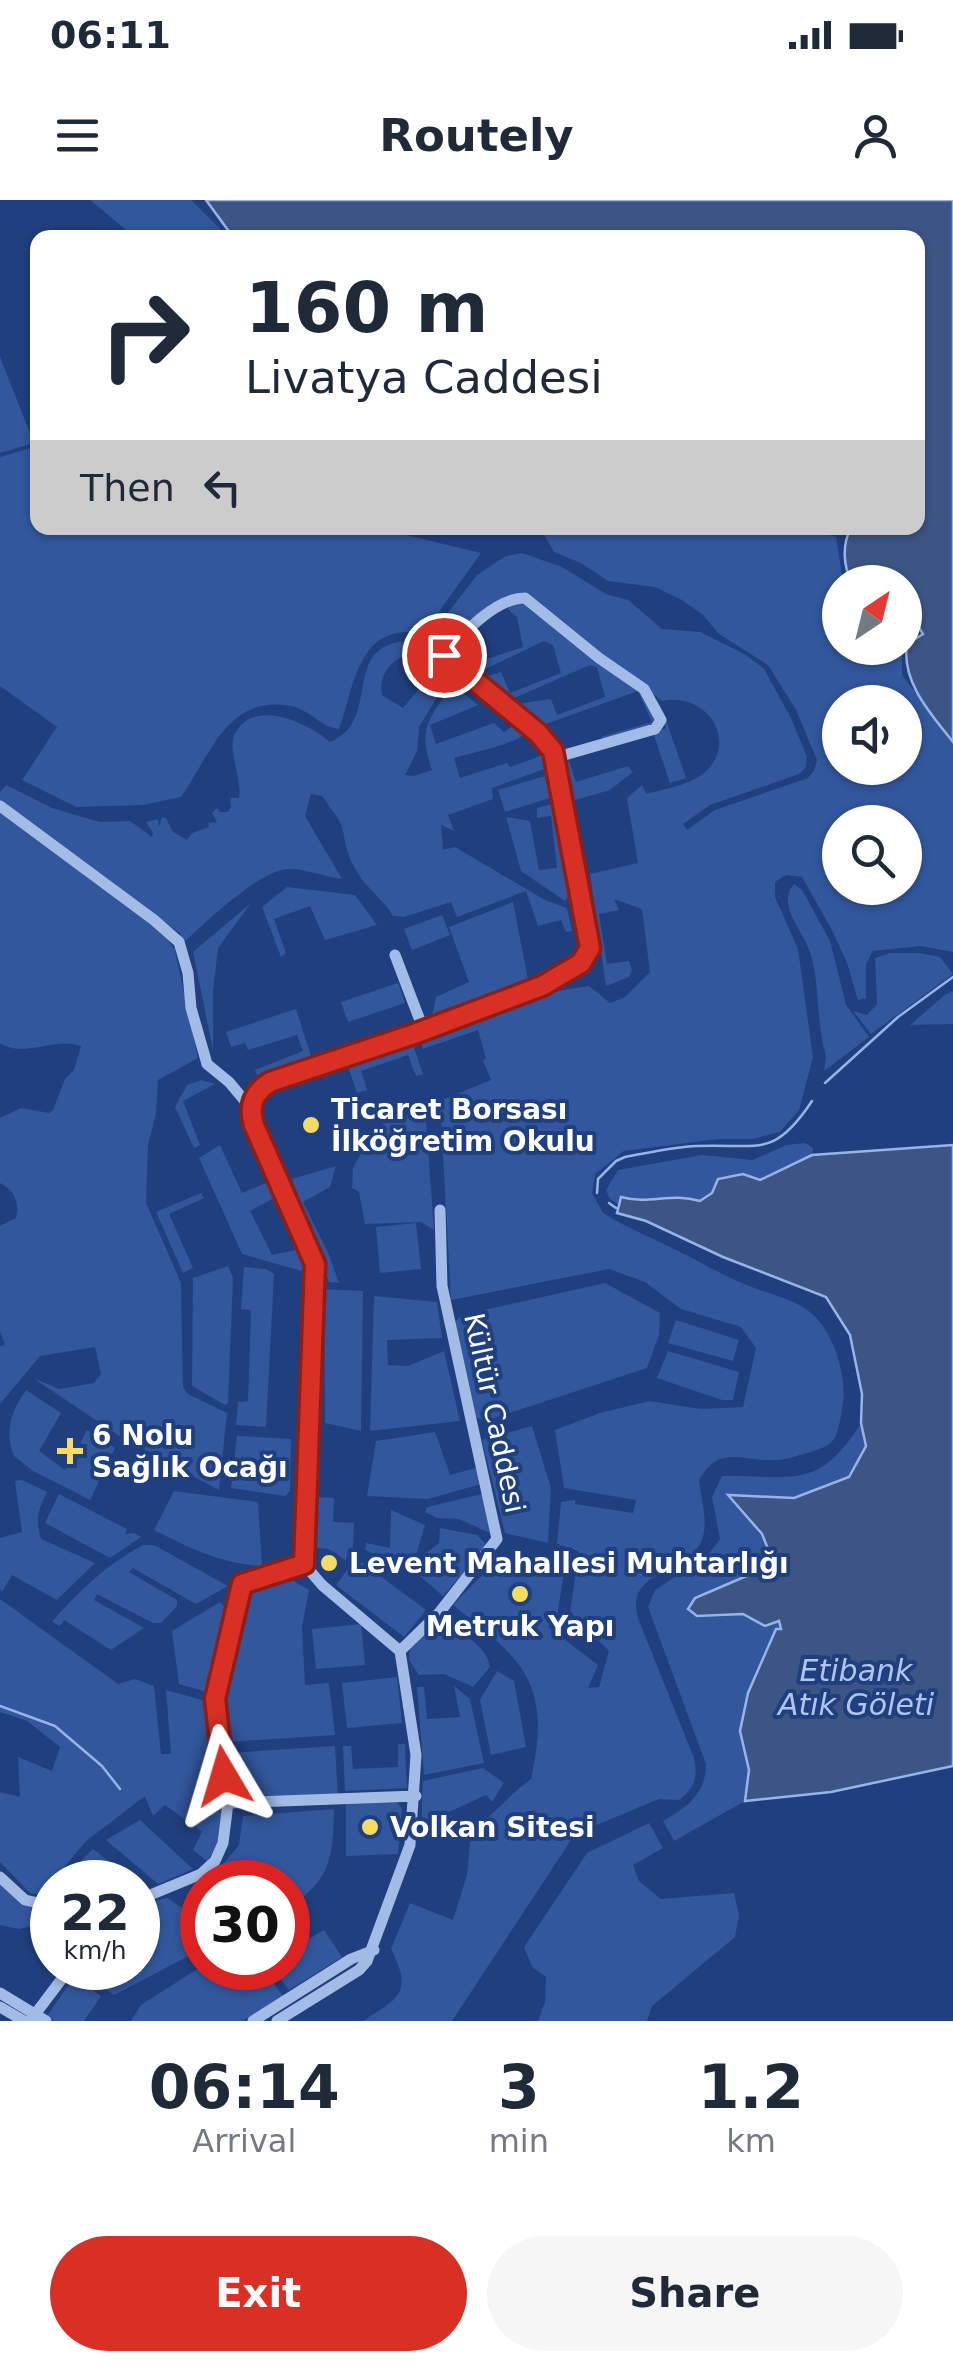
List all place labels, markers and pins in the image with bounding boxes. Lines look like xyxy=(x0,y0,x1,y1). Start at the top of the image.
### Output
pin xyxy=(402,613,487,698)
place label: Ticaret Borsası İlköğretim Okulu xyxy=(331,1093,595,1158)
marker: Ticaret Borsası İlköğretim Okulu xyxy=(300,1114,322,1136)
place label: 6 Nolu Sağlık Ocağı xyxy=(92,1419,288,1484)
marker: 6 Nolu Sağlık Ocağı xyxy=(57,1438,83,1464)
place label: Levent Mahallesi Muhtarlığı xyxy=(349,1547,789,1580)
marker: Levent Mahallesi Muhtarlığı xyxy=(318,1552,340,1574)
marker: Metruk Yapı xyxy=(509,1583,531,1605)
place label: Metruk Yapı xyxy=(426,1610,614,1643)
place label: Volkan Sitesi xyxy=(390,1811,595,1844)
marker: Volkan Sitesi xyxy=(359,1816,381,1838)

